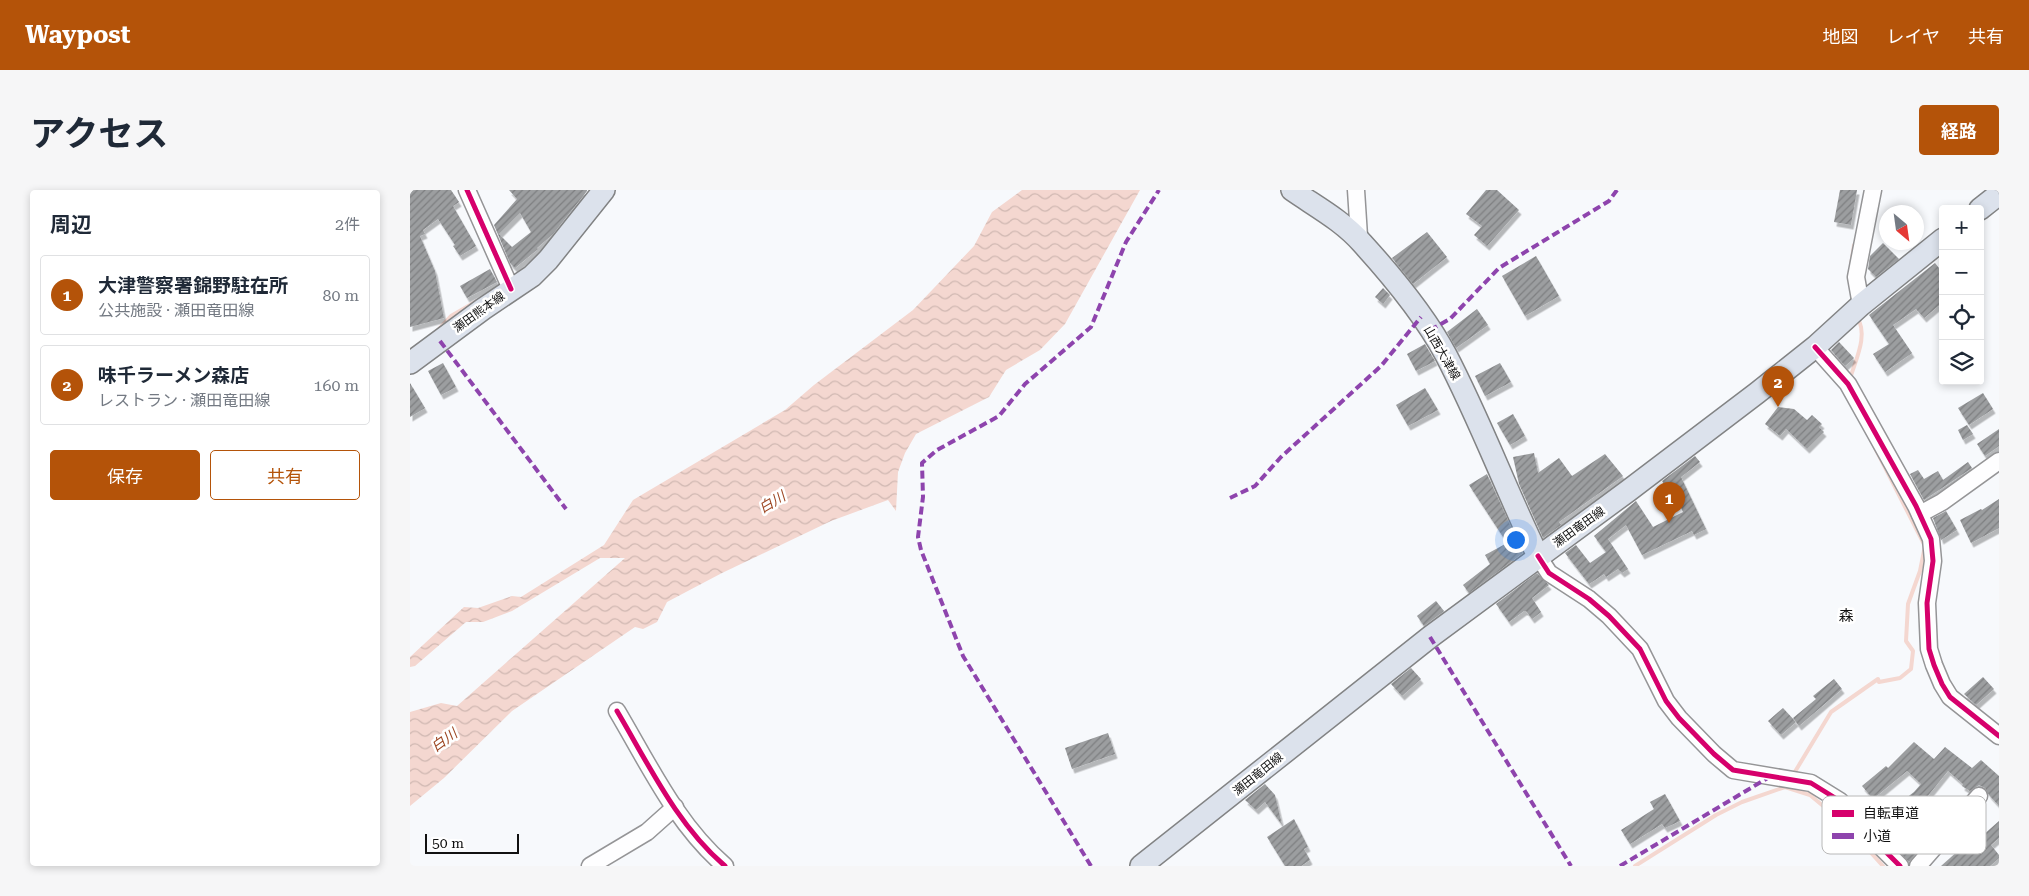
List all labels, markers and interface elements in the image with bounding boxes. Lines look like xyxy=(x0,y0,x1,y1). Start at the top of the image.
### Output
text: Waypost xyxy=(25,21,130,49)
text: 地図 xyxy=(1823,26,1859,47)
text: レイヤ xyxy=(1887,26,1940,47)
text: 共有 xyxy=(1968,26,2004,47)
button: 経路 xyxy=(1919,105,1999,155)
text: アクセス xyxy=(30,114,168,155)
north arrow xyxy=(1879,205,1924,250)
map controls xyxy=(1939,205,1984,385)
button: + xyxy=(1939,205,1984,250)
text: 周辺 xyxy=(50,213,92,237)
text: 2件 xyxy=(335,215,360,234)
button: − xyxy=(1939,250,1984,295)
text: 大津警察署錦野駐在所 xyxy=(98,274,288,297)
text: 1 xyxy=(63,286,71,305)
text: 80 m xyxy=(322,286,359,305)
street label: 瀬田熊本線 xyxy=(451,289,507,335)
button: locate xyxy=(1939,295,1984,340)
text: 公共施設 · 瀬田竜田線 xyxy=(98,301,254,320)
street label: 山西大津線 xyxy=(1421,324,1463,382)
button: layers xyxy=(1939,340,1984,385)
text: 味千ラーメン森店 xyxy=(98,364,249,387)
pin: 2 xyxy=(1762,366,1794,407)
text: 2 xyxy=(63,376,71,395)
text: 160 m xyxy=(313,376,359,395)
text: レストラン · 瀬田竜田線 xyxy=(98,391,270,410)
button: 保存 xyxy=(50,450,200,500)
button: 共有 xyxy=(210,450,360,500)
pin: 1 xyxy=(1653,482,1685,523)
water label: 白川 xyxy=(756,487,790,516)
street label: 瀬田竜田線 xyxy=(1551,504,1607,550)
your location xyxy=(1503,527,1529,553)
district label: 森 xyxy=(1838,607,1854,625)
water label: 白川 xyxy=(428,724,462,755)
street label: 瀬田竜田線 xyxy=(1230,750,1286,798)
legend xyxy=(1822,796,1986,854)
text: 自転車道 xyxy=(1863,805,1919,821)
text: 小道 xyxy=(1863,828,1891,844)
scale bar xyxy=(425,831,519,854)
text: 50 m xyxy=(432,835,464,851)

